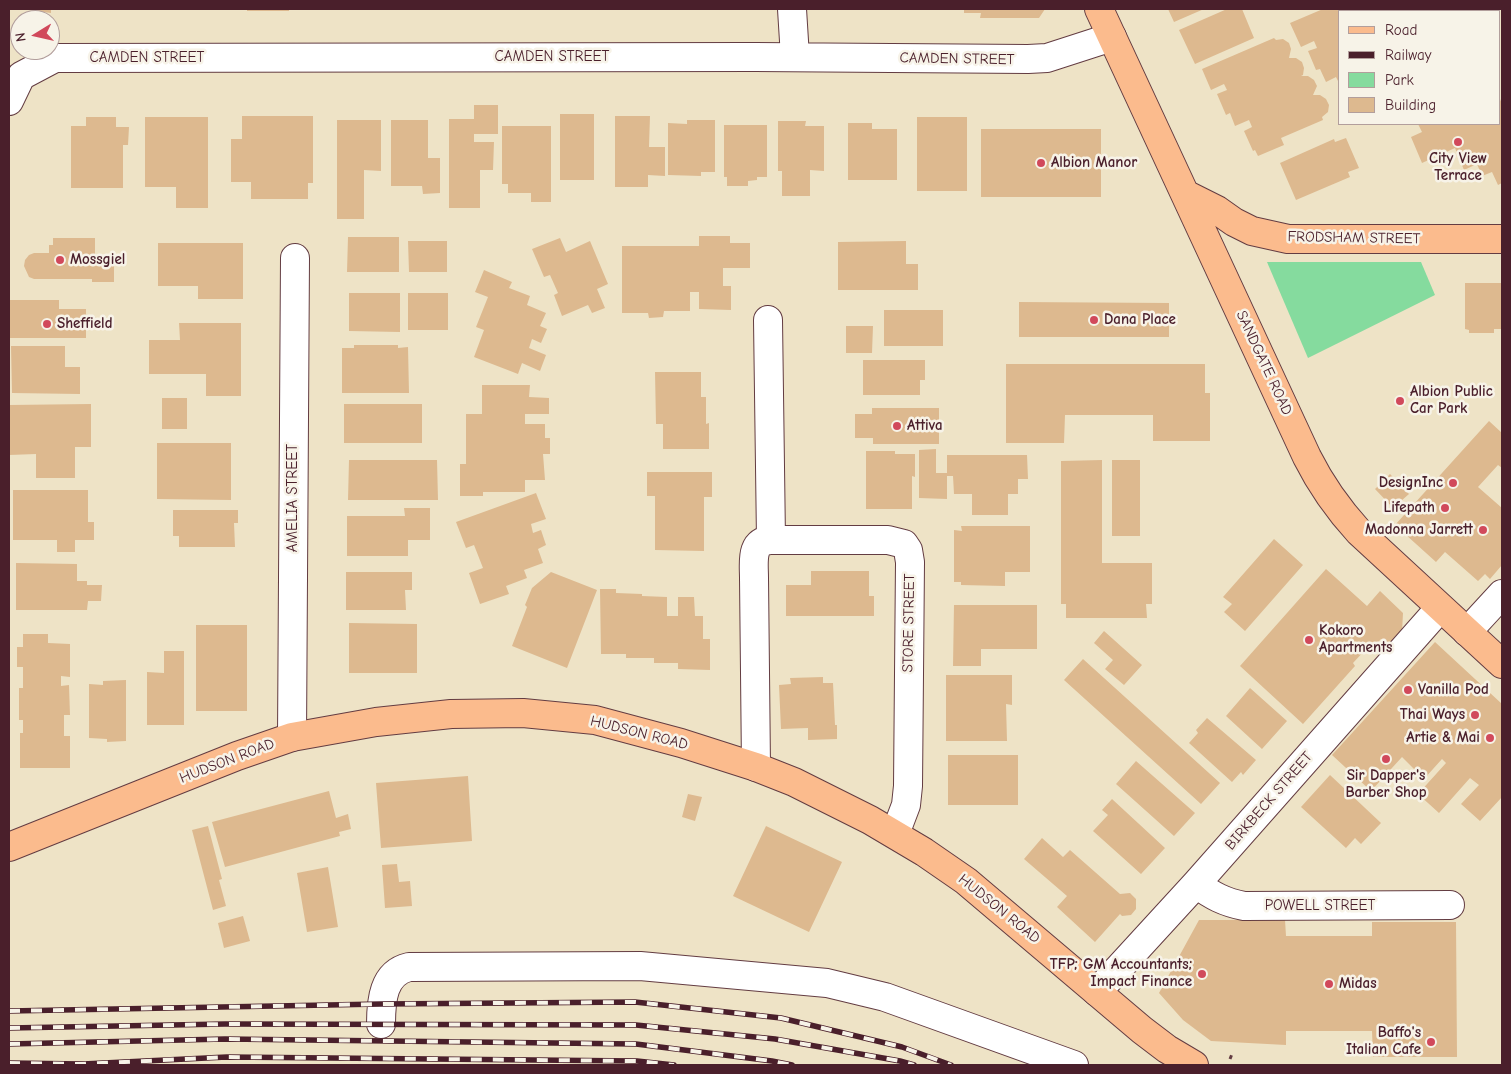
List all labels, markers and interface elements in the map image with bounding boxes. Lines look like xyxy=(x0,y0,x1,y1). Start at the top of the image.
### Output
north arrow xyxy=(10,10,60,60)
legend xyxy=(1338,10,1501,125)
text: Road xyxy=(1385,21,1417,39)
text: N xyxy=(12,31,30,43)
text: Railway xyxy=(1385,46,1431,64)
street label: CAMDEN STREET xyxy=(495,48,609,66)
street label: CAMDEN STREET xyxy=(90,49,204,67)
street label: CAMDEN STREET xyxy=(899,49,1015,69)
text: Park xyxy=(1385,71,1414,89)
text: Building xyxy=(1385,96,1436,114)
marker: City View Terrace xyxy=(1452,136,1464,148)
place label: City View Terrace xyxy=(1429,150,1487,185)
place label: Albion Manor xyxy=(1051,154,1137,172)
marker: Albion Manor xyxy=(1035,157,1047,169)
street label: FRODSHAM STREET xyxy=(1287,228,1421,248)
place label: Mossgiel xyxy=(70,251,125,269)
marker: Mossgiel xyxy=(54,254,66,266)
street label: SANDGATE ROAD xyxy=(1232,308,1296,418)
place label: Dana Place xyxy=(1104,311,1176,329)
marker: Dana Place xyxy=(1088,314,1100,326)
place label: Sheffield xyxy=(57,315,112,333)
marker: Sheffield xyxy=(41,318,53,330)
place label: Albion Public Car Park xyxy=(1410,383,1493,418)
marker: Albion Public Car Park xyxy=(1394,395,1406,407)
place label: Attiva xyxy=(907,417,943,435)
marker: Attiva xyxy=(891,420,903,432)
street label: AMELIA STREET xyxy=(284,444,302,552)
place label: DesignInc xyxy=(1379,474,1443,492)
marker: DesignInc xyxy=(1447,477,1459,489)
place label: Lifepath xyxy=(1384,499,1435,517)
marker: Lifepath xyxy=(1439,502,1451,514)
place label: Madonna Jarrett xyxy=(1365,521,1473,539)
marker: Madonna Jarrett xyxy=(1477,524,1489,536)
street label: STORE STREET xyxy=(899,573,919,673)
place label: Kokoro Apartments xyxy=(1319,622,1392,657)
marker: Kokoro Apartments xyxy=(1303,634,1315,646)
place label: Vanilla Pod xyxy=(1418,681,1489,699)
marker: Vanilla Pod xyxy=(1402,684,1414,696)
place label: Thai Ways xyxy=(1400,706,1465,724)
marker: Thai Ways xyxy=(1469,709,1481,721)
street label: HUDSON ROAD xyxy=(588,712,690,754)
place label: Artie & Mai xyxy=(1406,729,1480,747)
marker: Artie & Mai xyxy=(1484,732,1496,744)
street label: HUDSON ROAD xyxy=(177,735,277,787)
street label: BIRKBECK STREET xyxy=(1221,748,1317,854)
marker: Sir Dapper's Barber Shop xyxy=(1380,753,1392,765)
place label: Sir Dapper's Barber Shop xyxy=(1345,767,1427,802)
street label: HUDSON ROAD xyxy=(954,870,1044,948)
street label: POWELL STREET xyxy=(1265,897,1375,915)
place label: TFP; GM Accountants; Impact Finance xyxy=(1050,956,1192,991)
marker: TFP; GM Accountants; Impact Finance xyxy=(1196,968,1208,980)
place label: Midas xyxy=(1339,975,1377,993)
marker: Midas xyxy=(1323,978,1335,990)
place label: Baffo's Italian Cafe xyxy=(1346,1024,1421,1059)
marker: Baffo's Italian Cafe xyxy=(1425,1036,1437,1048)

